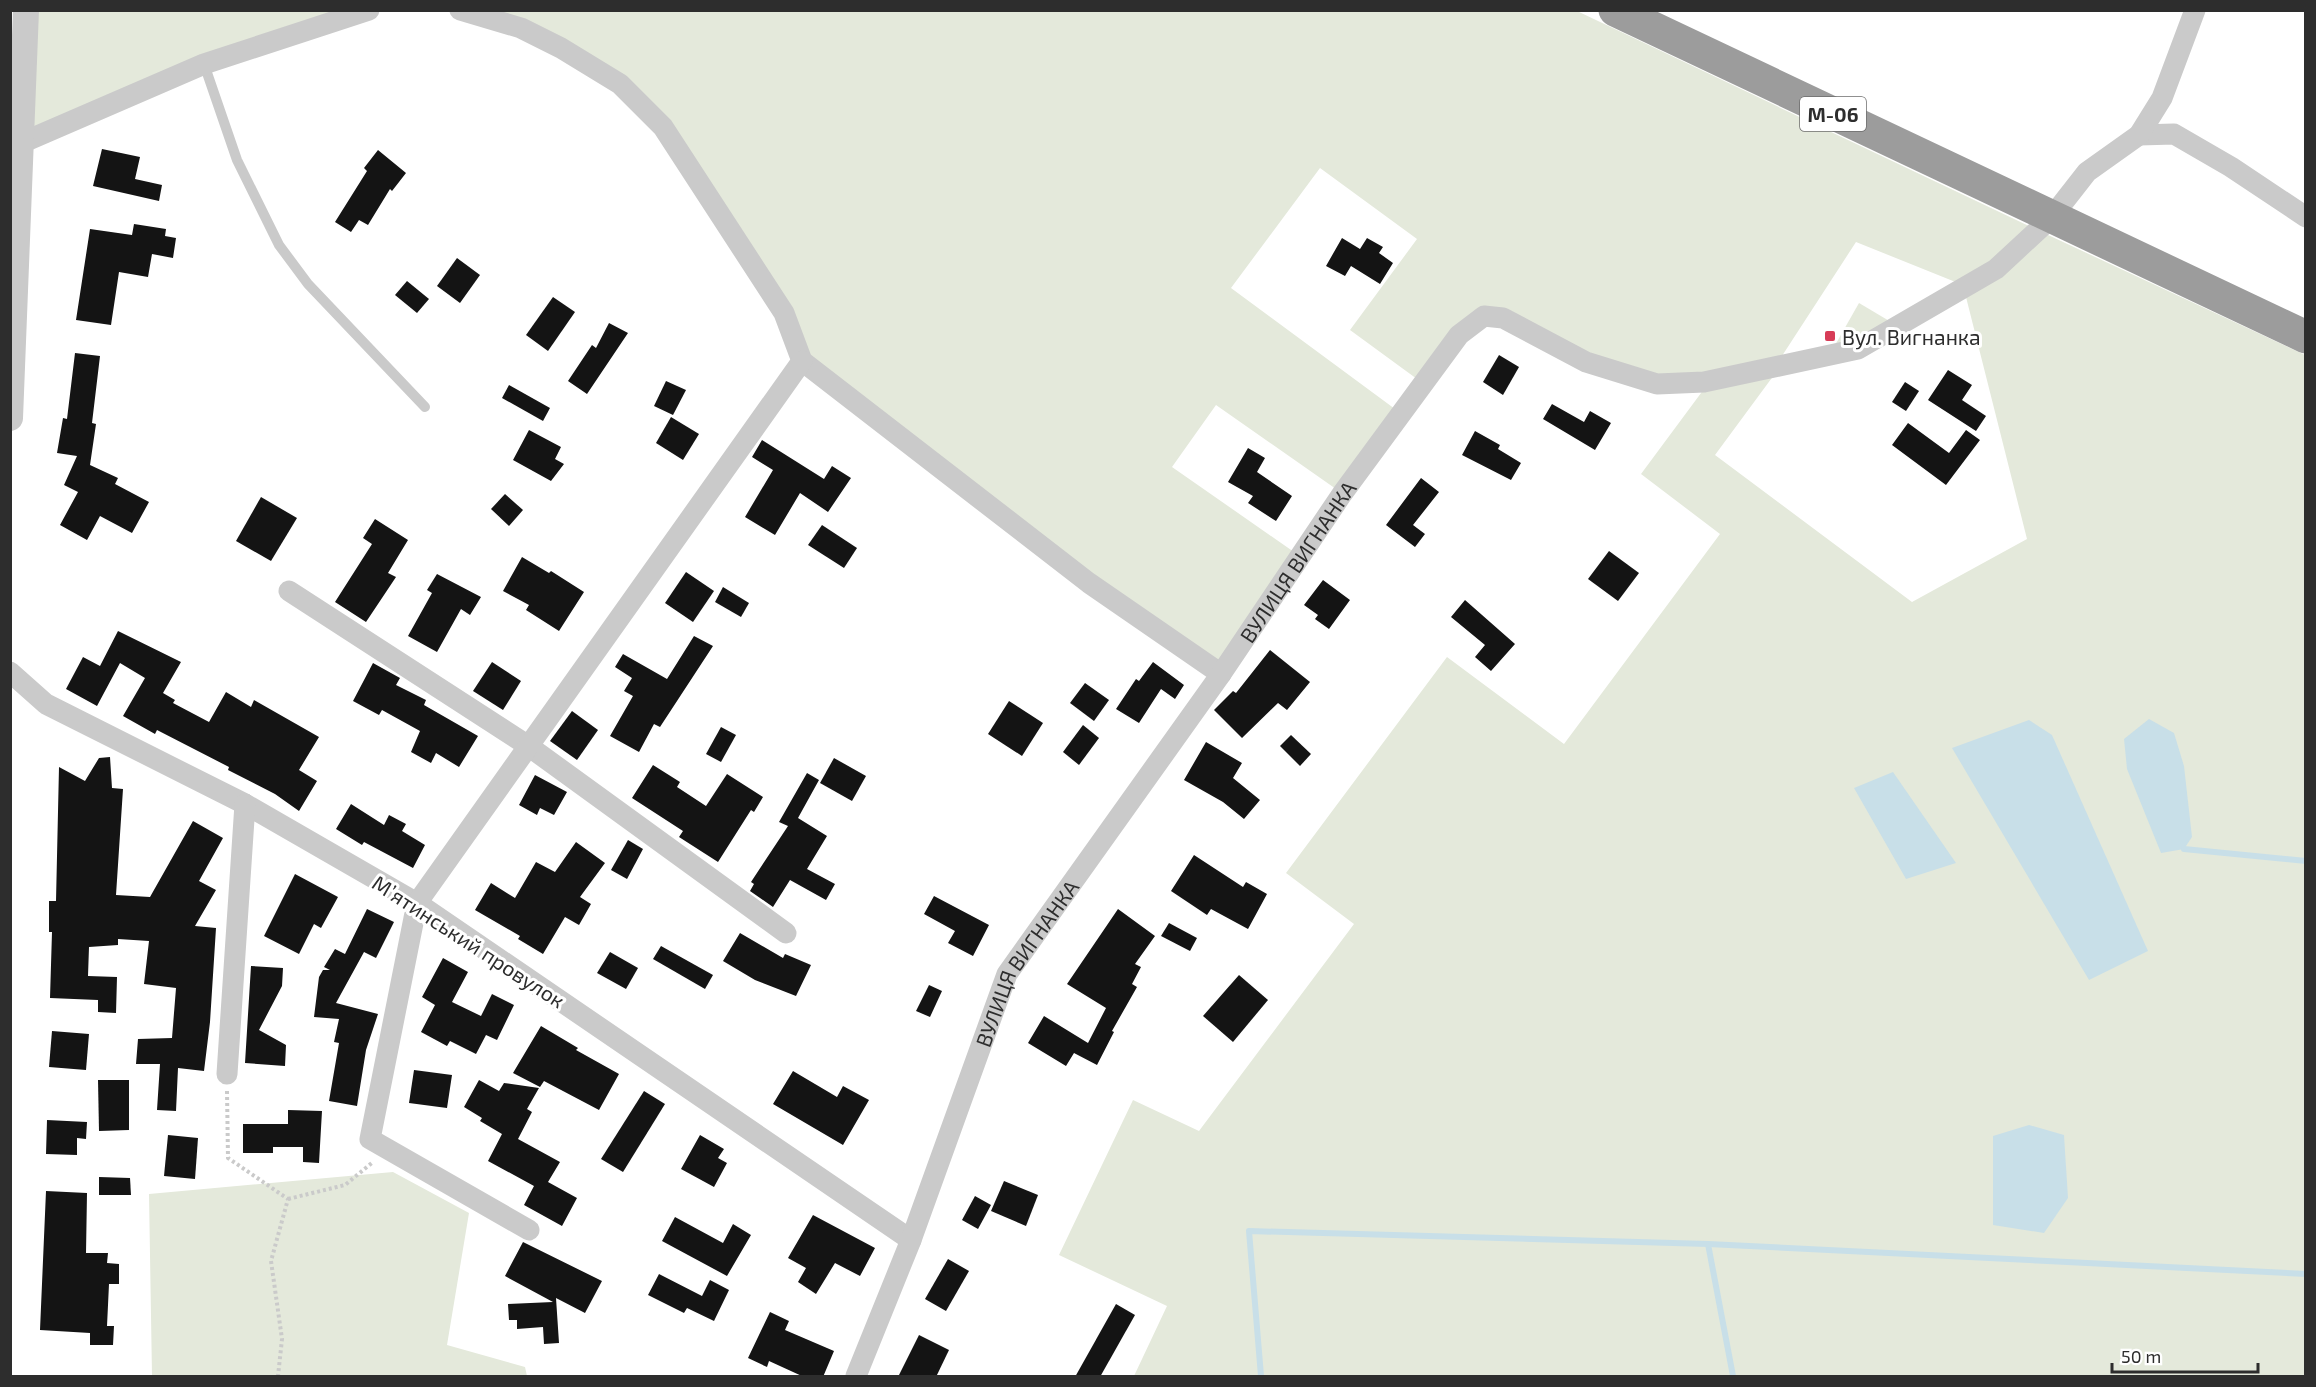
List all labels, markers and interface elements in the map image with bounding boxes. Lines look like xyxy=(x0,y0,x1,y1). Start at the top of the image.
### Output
road number: М-06 xyxy=(1800,97,1866,131)
place label: Вул. Вигнанка xyxy=(1842,324,1981,350)
marker: Вул. Вигнанка xyxy=(1823,329,1837,343)
street label: ВУЛИЦЯ ВИГНАНКА xyxy=(1234,475,1360,647)
street label: Мʼятинський провулок xyxy=(368,869,570,1013)
street label: ВУЛИЦЯ ВИГНАНКА xyxy=(969,875,1083,1050)
scale bar xyxy=(2112,1336,2258,1374)
text: 50 m xyxy=(2121,1345,2161,1367)

